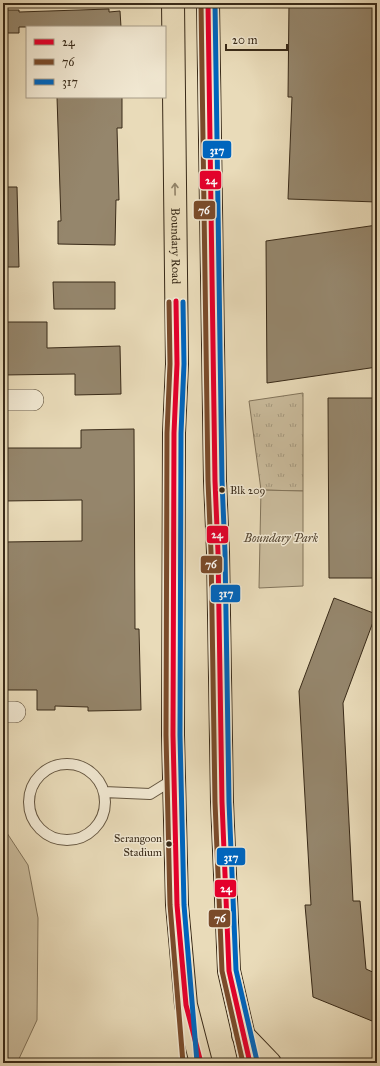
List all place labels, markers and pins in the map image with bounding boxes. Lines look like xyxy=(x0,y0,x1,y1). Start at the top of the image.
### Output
place label: Blk 209 xyxy=(230,484,266,497)
marker: Blk 209 xyxy=(217,485,227,495)
place label: Serangoon Stadium xyxy=(114,832,163,859)
marker: Serangoon Stadium xyxy=(164,839,174,849)

